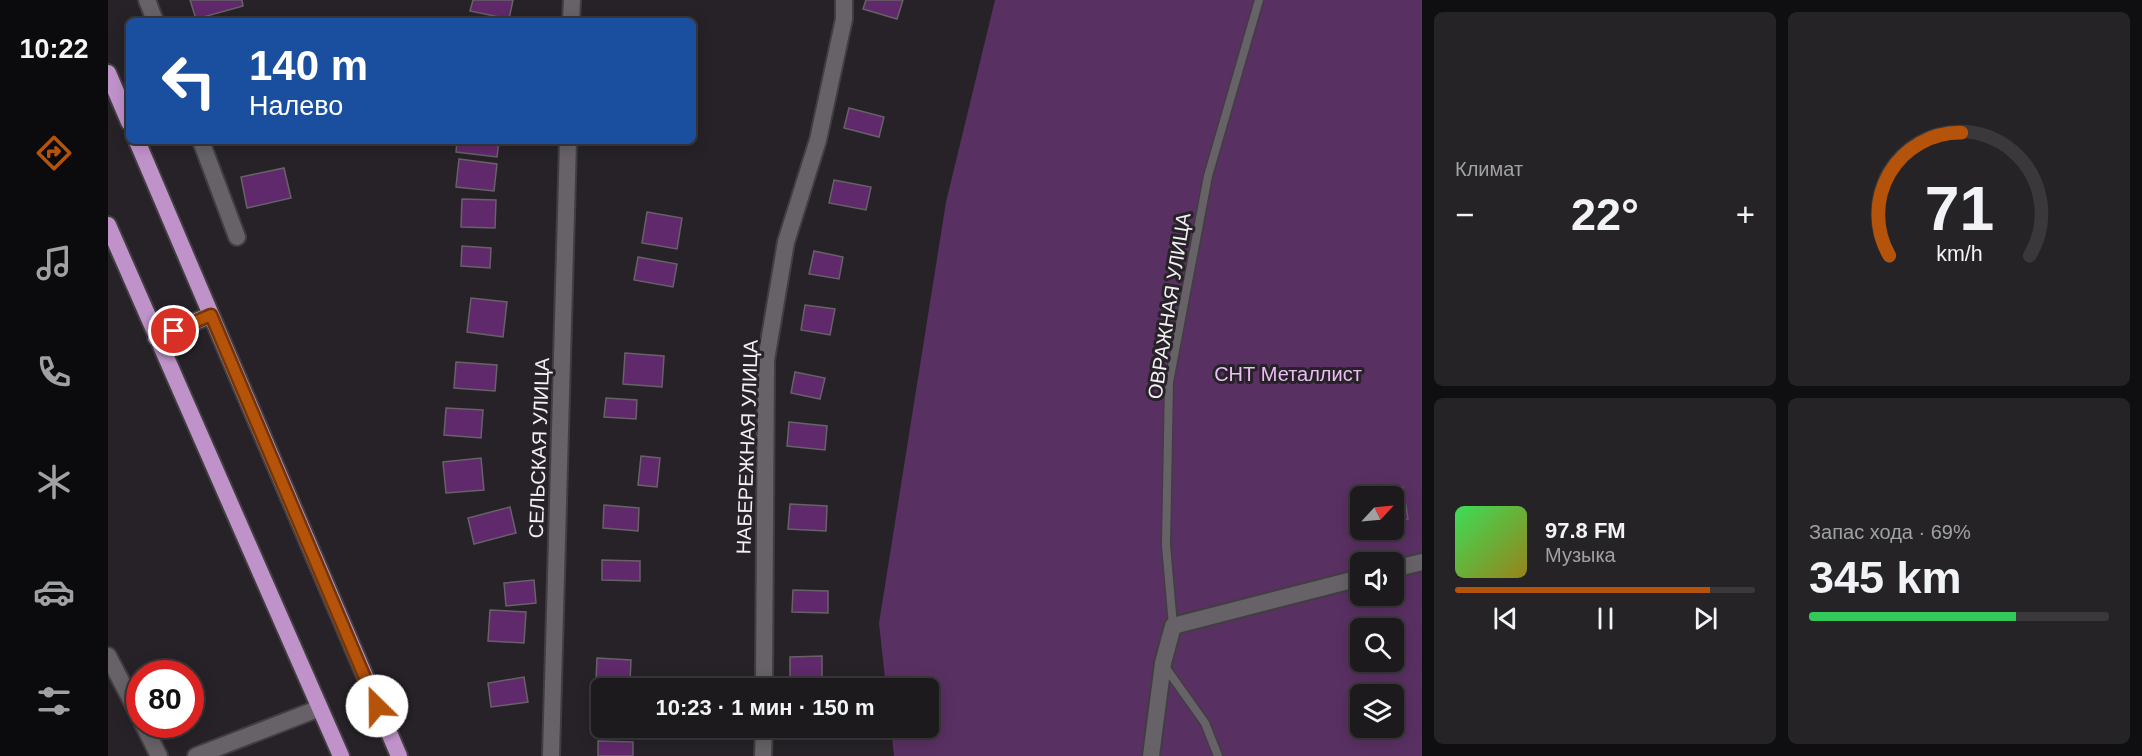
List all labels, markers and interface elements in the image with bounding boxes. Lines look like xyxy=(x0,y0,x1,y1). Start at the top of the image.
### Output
text: 10:22 xyxy=(19,34,89,64)
icon: left xyxy=(150,42,228,120)
text: 140 m xyxy=(249,42,368,89)
text: Налево xyxy=(249,91,343,121)
icon: directions xyxy=(33,132,75,174)
text: Климат xyxy=(1455,158,1523,180)
text: 71 xyxy=(1924,174,1994,243)
text: 22° xyxy=(1571,189,1639,240)
text: − xyxy=(1455,196,1474,233)
text: + xyxy=(1736,196,1755,233)
street label: ОВРАЖНАЯ УЛИЦА xyxy=(1143,211,1195,401)
icon: music xyxy=(33,242,75,284)
text: km/h xyxy=(1936,242,1982,266)
pin xyxy=(148,305,199,356)
icon: arrive xyxy=(157,314,190,347)
street label: НАБЕРЕЖНАЯ УЛИЦА xyxy=(732,339,762,555)
icon: phone xyxy=(33,351,75,393)
street label: СЕЛЬСКАЯ УЛИЦА xyxy=(525,357,553,539)
park label: СНТ Металлист xyxy=(1214,363,1362,385)
icon: climate xyxy=(33,461,75,503)
north arrow xyxy=(1350,486,1404,540)
map controls xyxy=(1350,486,1404,738)
text: 97.8 FM xyxy=(1545,518,1626,543)
text: Запас хода · 69% xyxy=(1809,521,1971,543)
text: Музыка xyxy=(1545,544,1616,566)
button: sound xyxy=(1350,552,1404,606)
text: 345 km xyxy=(1809,552,1962,603)
icon: car xyxy=(33,571,75,613)
icon: previous xyxy=(1489,602,1522,635)
icon: pause xyxy=(1589,602,1622,635)
icon: next xyxy=(1689,602,1722,635)
button: search xyxy=(1350,618,1404,672)
speed limit sign: 80 xyxy=(126,660,204,738)
position arrow xyxy=(345,674,409,738)
icon: filters xyxy=(33,680,75,722)
button: layers xyxy=(1350,684,1404,738)
text: 10:23 · 1 мин · 150 m xyxy=(655,695,875,720)

